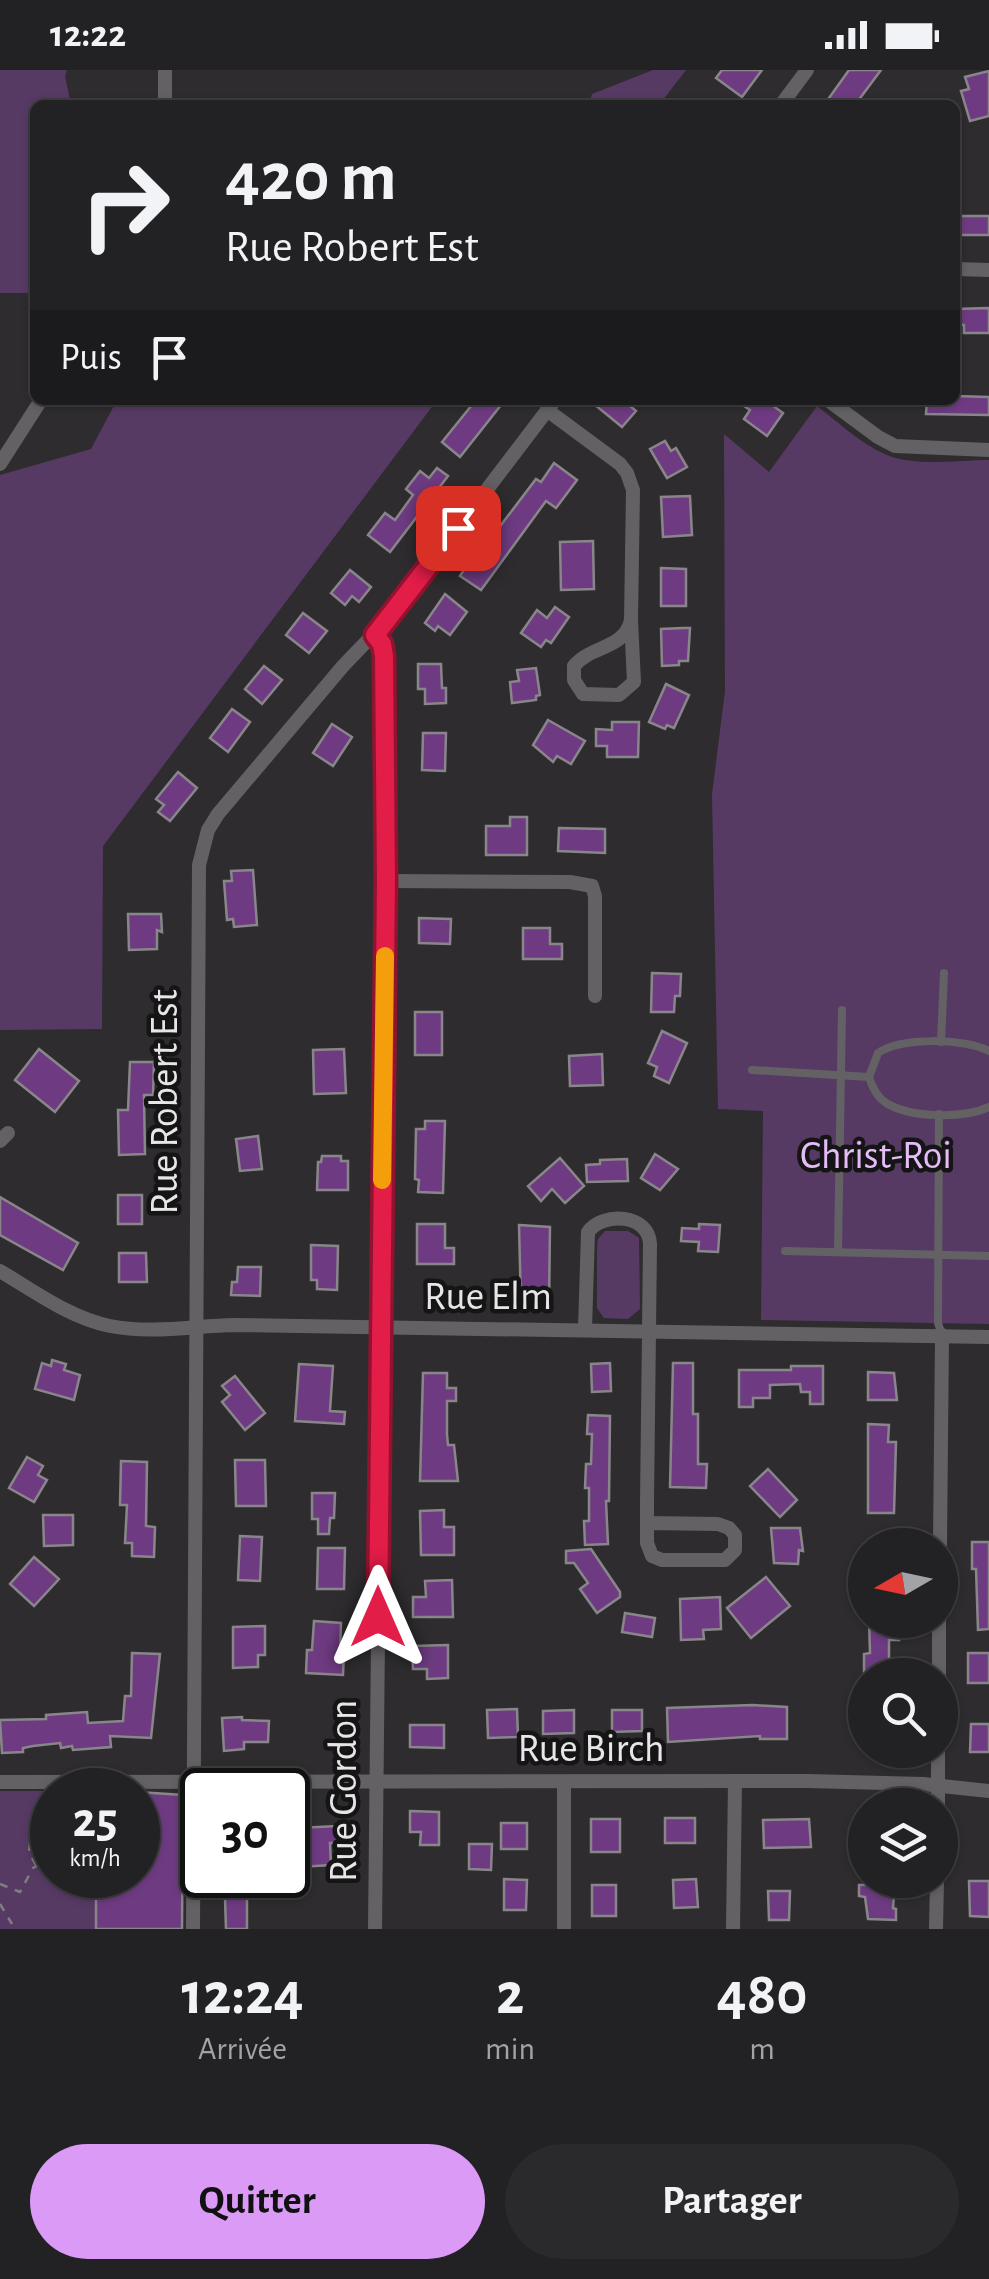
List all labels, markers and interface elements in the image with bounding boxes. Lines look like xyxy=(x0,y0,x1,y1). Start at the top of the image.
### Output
text: 12:22 xyxy=(50,16,126,54)
icon: right xyxy=(60,140,190,270)
text: 420 m xyxy=(225,143,397,213)
text: Rue Robert Est xyxy=(225,225,479,270)
icon: arrive xyxy=(142,330,197,385)
text: Puis xyxy=(60,339,122,377)
pin xyxy=(416,486,501,571)
icon: arrive xyxy=(431,501,486,556)
street label: Rue Robert Est xyxy=(145,989,185,1215)
park label: Christ-Roi xyxy=(800,1136,952,1176)
street label: Rue Elm xyxy=(424,1277,552,1317)
north arrow xyxy=(848,1528,958,1638)
map controls xyxy=(848,1528,958,1898)
position arrow xyxy=(326,1565,430,1669)
button: search xyxy=(848,1658,958,1768)
street label: Rue Gordon xyxy=(324,1700,364,1882)
street label: Rue Birch xyxy=(517,1729,665,1769)
speed limit sign: 30 xyxy=(180,1768,310,1898)
button: layers xyxy=(848,1788,958,1898)
text: 25 xyxy=(72,1796,118,1846)
text: km/h xyxy=(69,1846,121,1871)
text: 12:24 xyxy=(182,1965,304,2025)
text: 2 xyxy=(496,1965,524,2025)
text: 480 xyxy=(716,1965,807,2025)
text: Arrivée xyxy=(198,2033,287,2065)
text: min xyxy=(485,2033,535,2065)
text: m xyxy=(749,2033,775,2065)
button: Quitter xyxy=(30,2144,485,2259)
button: Partager xyxy=(505,2144,959,2259)

